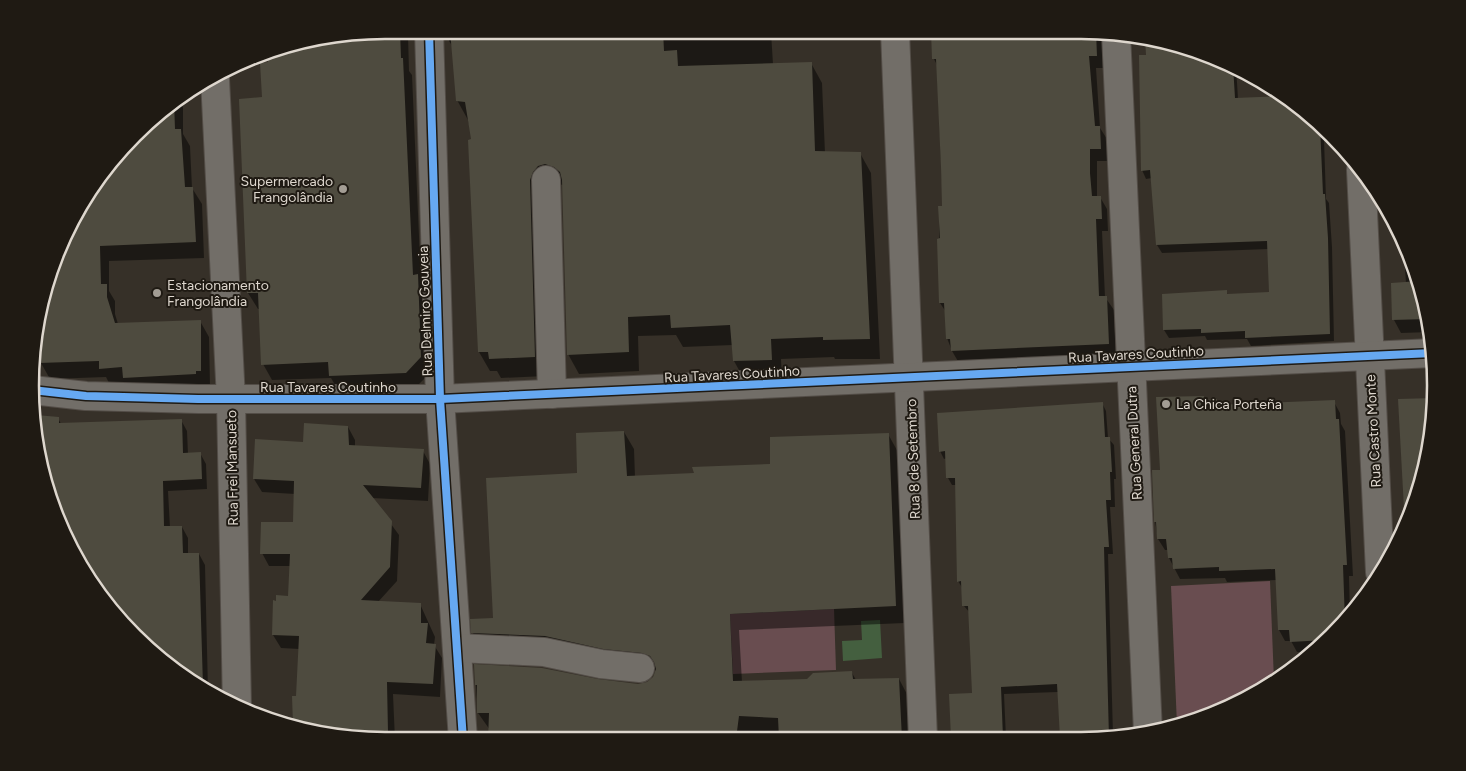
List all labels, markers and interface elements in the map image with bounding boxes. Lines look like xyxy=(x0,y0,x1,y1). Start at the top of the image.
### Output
place label: Supermercado Frangolândia xyxy=(241,173,333,206)
marker: Supermercado Frangolândia xyxy=(337,183,349,195)
street label: Rua Delmiro Gouveia xyxy=(415,245,436,377)
place label: Estacionamento Frangolândia xyxy=(167,277,269,310)
marker: Estacionamento Frangolândia xyxy=(151,287,163,299)
street label: Rua Tavares Coutinho xyxy=(1068,342,1204,367)
street label: Rua Tavares Coutinho xyxy=(664,362,800,387)
street label: Rua Castro Monte xyxy=(1362,374,1385,488)
street label: Rua Tavares Coutinho xyxy=(260,379,396,396)
street label: Rua General Dutra xyxy=(1123,386,1146,500)
place label: La Chica Porteña xyxy=(1176,396,1282,413)
street label: Rua 8 de Setembro xyxy=(903,398,924,520)
marker: La Chica Porteña xyxy=(1160,398,1172,410)
street label: Rua Frei Mansueto xyxy=(223,410,242,526)

